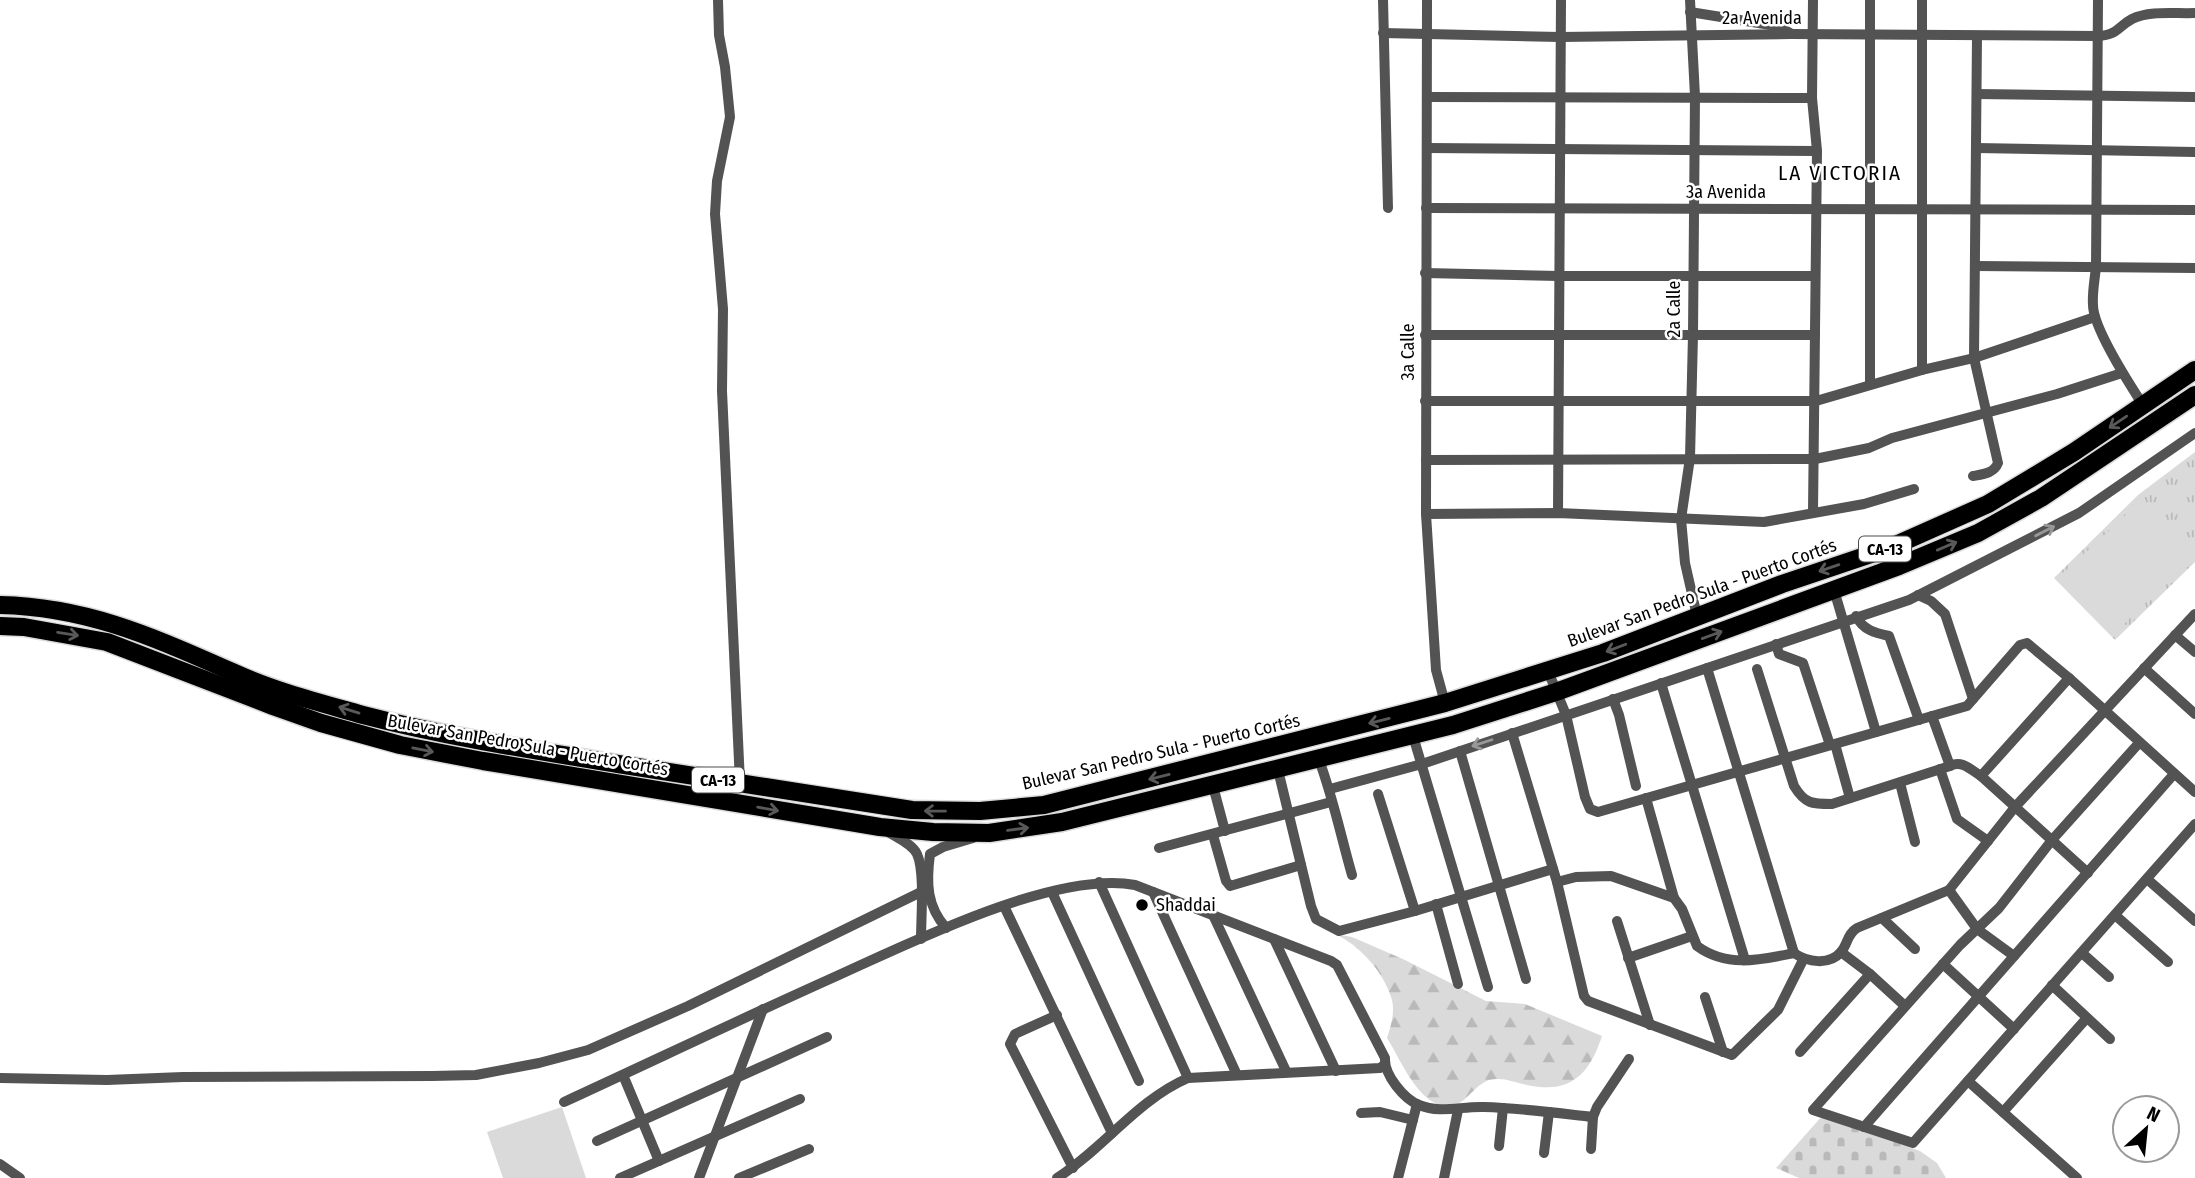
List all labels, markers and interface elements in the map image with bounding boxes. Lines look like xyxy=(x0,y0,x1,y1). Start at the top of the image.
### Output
street label: 2a Avenida xyxy=(1722,7,1802,29)
district label: LA VICTORIA xyxy=(1778,160,1902,186)
street label: 3a Avenida xyxy=(1686,181,1766,203)
street label: 2a Calle xyxy=(1663,281,1685,337)
street label: 3a Calle xyxy=(1397,323,1419,381)
one-way arrow xyxy=(2109,415,2128,429)
one-way arrow xyxy=(2034,523,2054,537)
street label: Bulevar San Pedro Sula - Puerto Cortés xyxy=(1564,534,1840,652)
road number: CA-13 xyxy=(1859,536,1911,562)
one-way arrow xyxy=(1936,538,1958,551)
one-way arrow xyxy=(1819,563,1841,575)
one-way arrow xyxy=(56,628,79,641)
one-way arrow xyxy=(1700,628,1722,640)
one-way arrow xyxy=(1606,642,1627,655)
one-way arrow xyxy=(338,703,360,716)
street label: Bulevar San Pedro Sula - Puerto Cortés xyxy=(386,709,670,781)
street label: Bulevar San Pedro Sula - Puerto Cortés xyxy=(1020,709,1302,795)
one-way arrow xyxy=(1368,715,1391,728)
one-way arrow xyxy=(1472,738,1494,750)
one-way arrow xyxy=(411,743,434,757)
road number: CA-13 xyxy=(692,768,744,792)
one-way arrow xyxy=(1148,771,1170,784)
one-way arrow xyxy=(756,803,779,816)
one-way arrow xyxy=(923,804,946,818)
one-way arrow xyxy=(1006,822,1029,835)
place label: Shaddai xyxy=(1156,894,1216,916)
marker: Shaddai xyxy=(1134,897,1150,913)
north arrow xyxy=(2111,1094,2181,1164)
text: N xyxy=(2143,1101,2164,1127)

